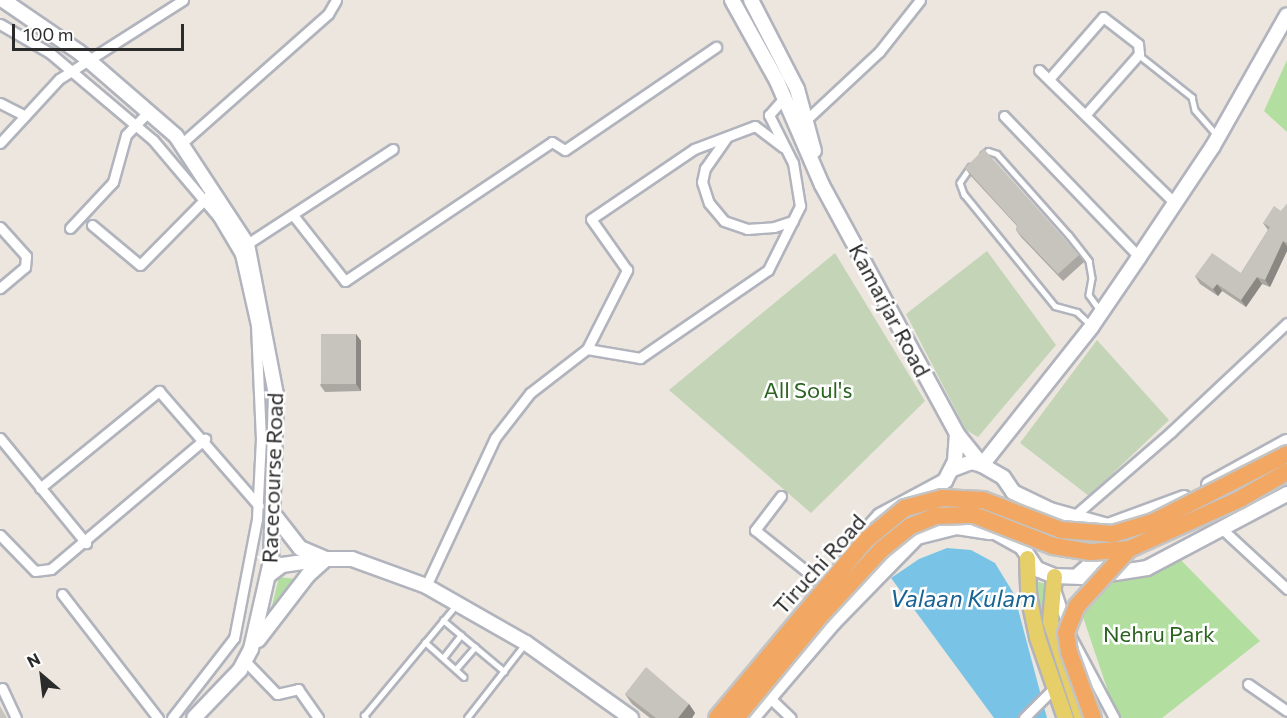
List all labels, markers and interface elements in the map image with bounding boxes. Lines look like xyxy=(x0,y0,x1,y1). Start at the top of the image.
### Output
scale bar xyxy=(15,12,188,50)
text: 100 m xyxy=(23,23,73,45)
street label: Kamarjar Road xyxy=(844,239,936,381)
park label: All Soul's xyxy=(764,377,852,403)
street label: Racecourse Road xyxy=(256,392,288,564)
street label: Tiruchi Road xyxy=(767,509,871,619)
water label: Valaan Kulam xyxy=(890,584,1036,612)
park label: Nehru Park xyxy=(1103,621,1215,647)
north arrow xyxy=(12,646,72,706)
text: N xyxy=(24,648,43,671)

